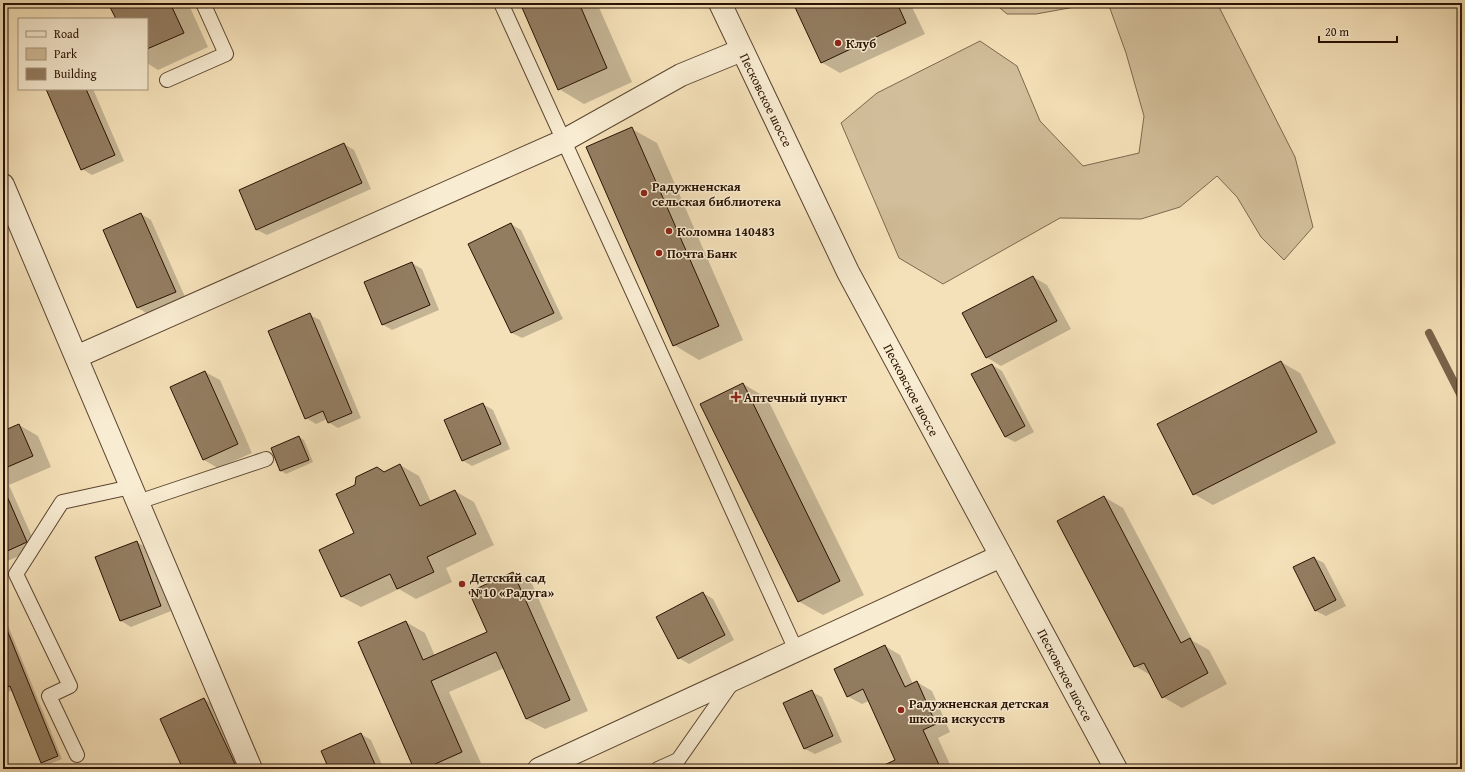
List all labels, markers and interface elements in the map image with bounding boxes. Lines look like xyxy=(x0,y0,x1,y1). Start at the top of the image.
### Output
legend xyxy=(18,18,148,90)
scale bar xyxy=(1319,18,1397,44)
text: 20 m xyxy=(1325,23,1349,40)
text: Road xyxy=(54,25,80,42)
place label: Клуб xyxy=(846,34,876,53)
marker: Клуб xyxy=(833,38,843,48)
text: Park xyxy=(54,45,78,62)
street label: Песковское шоссе xyxy=(735,50,797,150)
text: Building xyxy=(54,65,97,82)
place label: Радужненская сельская библиотека xyxy=(652,177,781,211)
marker: Радужненская сельская библиотека xyxy=(639,188,649,198)
place label: Коломна 140483 xyxy=(677,222,775,241)
marker: Коломна 140483 xyxy=(664,226,674,236)
place label: Почта Банк xyxy=(667,244,737,263)
marker: Почта Банк xyxy=(654,248,664,258)
street label: Песковское шоссе xyxy=(879,340,943,440)
place label: Аптечный пункт xyxy=(744,388,847,407)
marker: Аптечный пункт xyxy=(731,392,741,402)
place label: Детский сад №10 «Радуга» xyxy=(469,568,554,602)
marker: Детский сад №10 «Радуга» xyxy=(457,579,467,589)
street label: Песковское шоссе xyxy=(1033,625,1097,725)
place label: Радужненская детская школа искусств xyxy=(909,694,1049,728)
marker: Радужненская детская школа искусств xyxy=(896,705,906,715)

